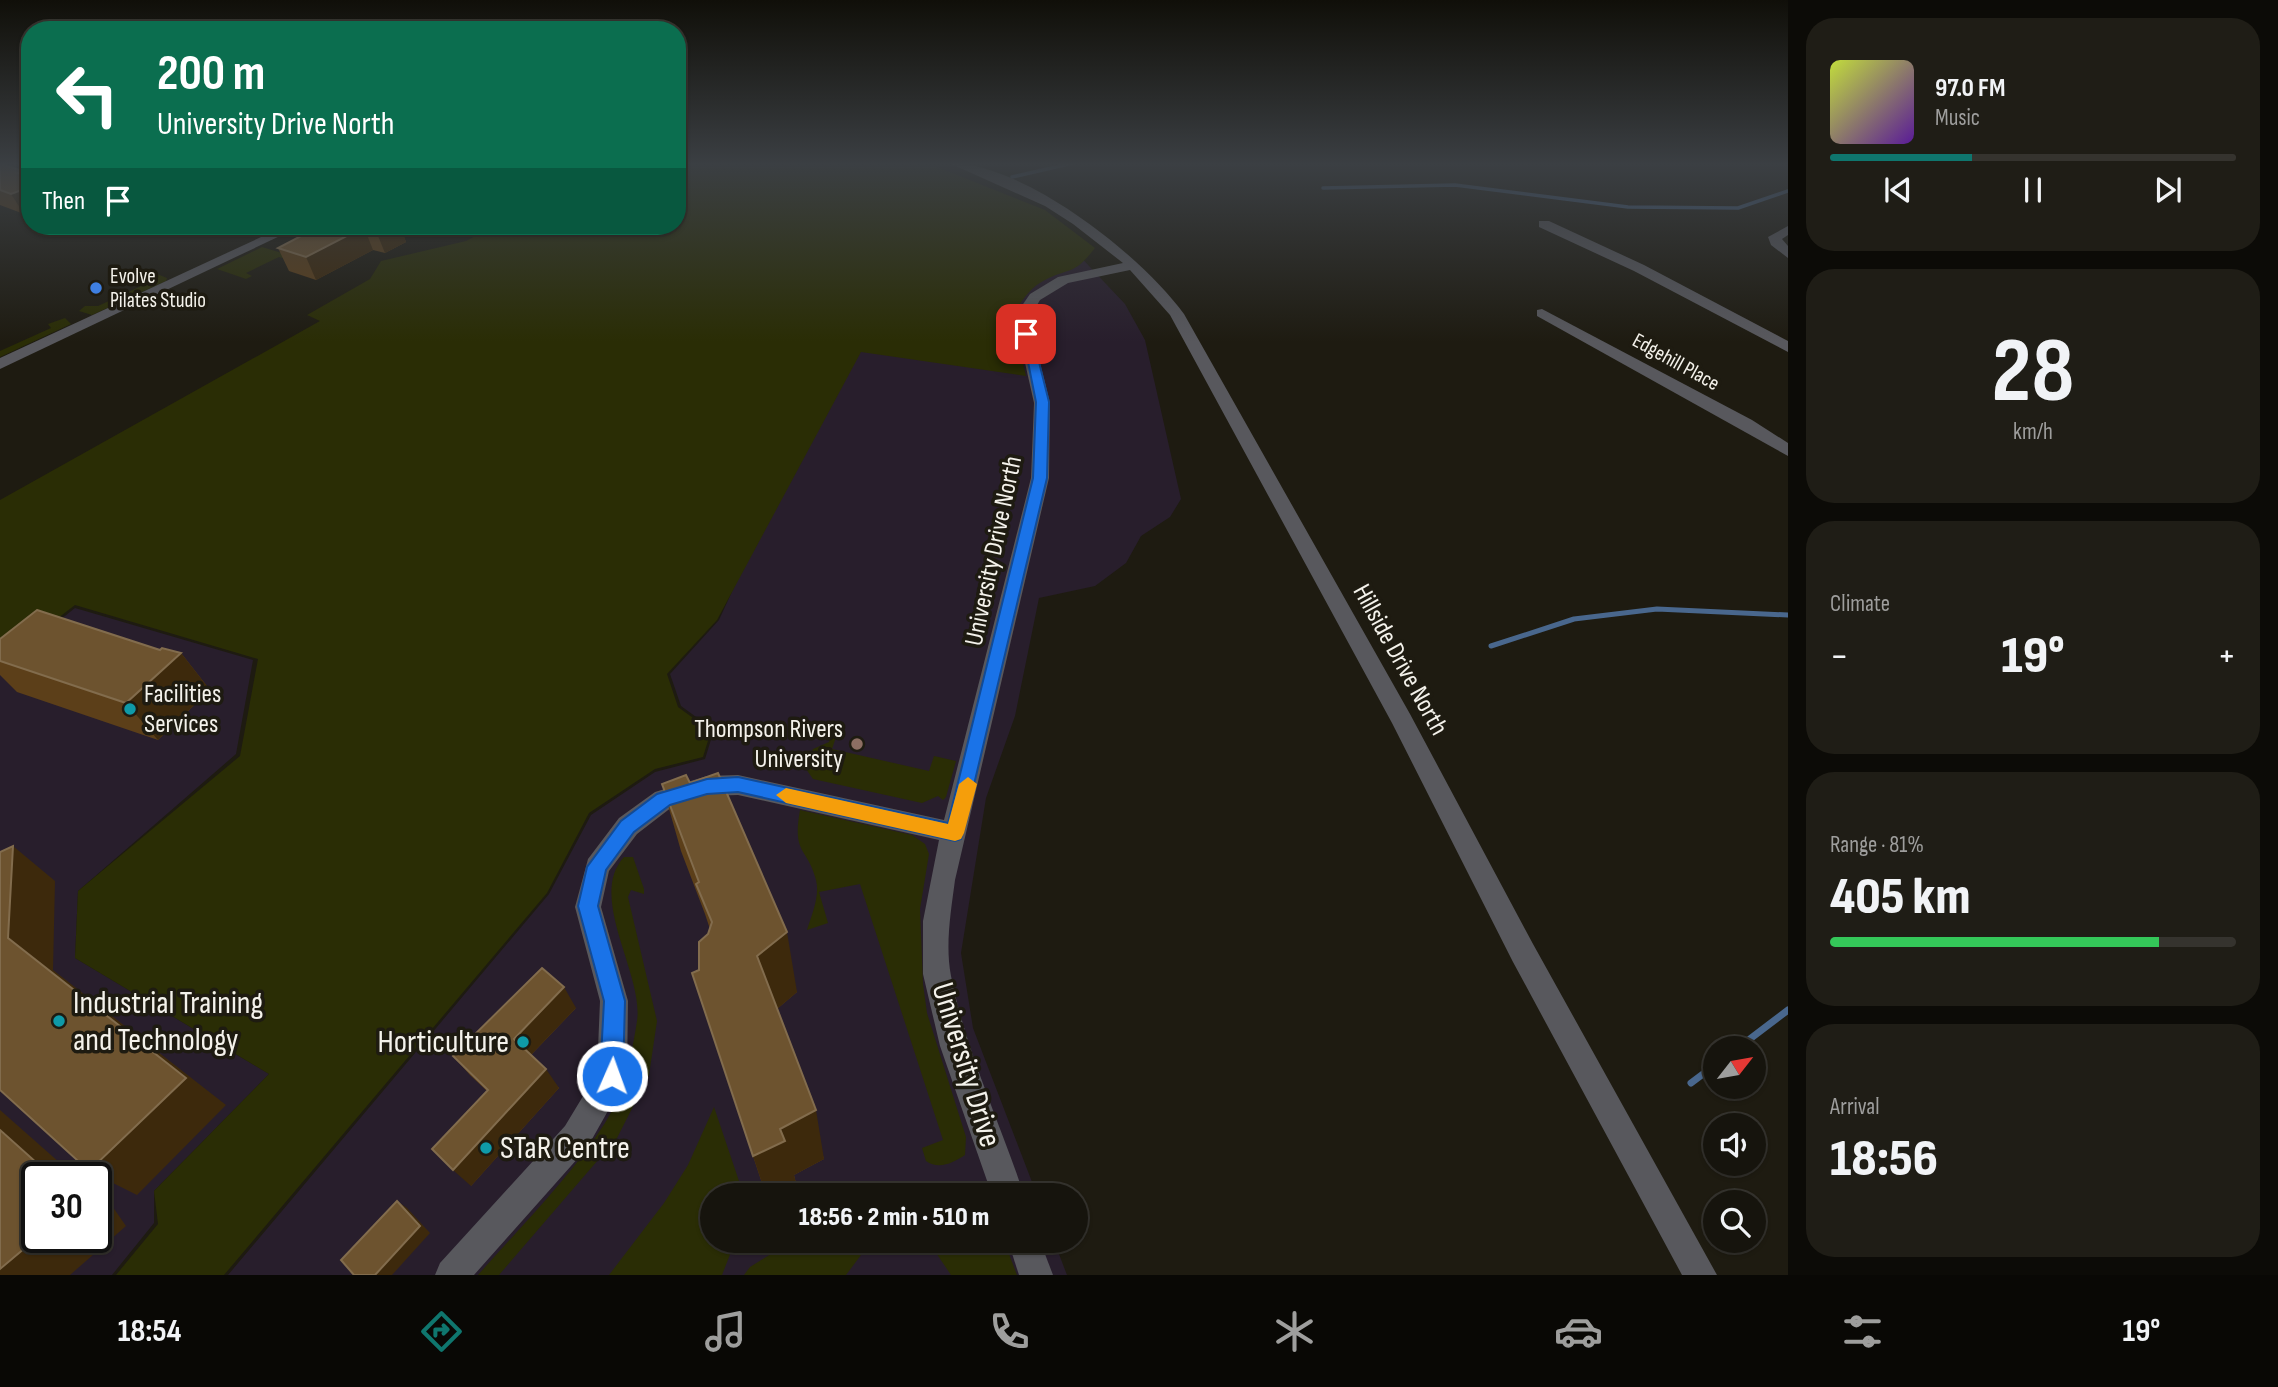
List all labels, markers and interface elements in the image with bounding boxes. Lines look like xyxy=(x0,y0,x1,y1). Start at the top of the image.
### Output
text: 200 m xyxy=(157,45,265,104)
icon: left xyxy=(42,49,133,140)
text: 97.0 FM xyxy=(1935,73,2005,104)
text: Music xyxy=(1935,104,1980,132)
text: University Drive North xyxy=(157,105,394,144)
icon: previous xyxy=(1879,171,1917,209)
icon: pause xyxy=(2014,171,2052,209)
icon: next xyxy=(2149,171,2187,209)
icon: arrive xyxy=(99,182,137,220)
text: Then xyxy=(42,186,85,217)
place label: Evolve Pilates Studio xyxy=(110,264,206,313)
marker: Evolve Pilates Studio xyxy=(88,280,104,296)
pin xyxy=(996,304,1056,364)
icon: arrive xyxy=(1007,315,1045,353)
text: 28 xyxy=(1992,318,2074,427)
street label: Edgehill Place xyxy=(1628,328,1724,396)
text: km/h xyxy=(2013,418,2053,446)
street label: University Drive North xyxy=(959,453,1029,649)
street label: Hillside Drive North xyxy=(1346,579,1454,741)
text: Climate xyxy=(1830,590,1890,618)
text: 19° xyxy=(2001,625,2065,688)
text: − xyxy=(1830,634,1849,679)
text: + xyxy=(2217,634,2236,679)
place label: Facilities Services xyxy=(144,679,221,740)
marker: Facilities Services xyxy=(122,701,138,717)
place label: Thompson Rivers University xyxy=(694,714,843,775)
marker: Thompson Rivers University xyxy=(849,736,865,752)
text: Range · 81% xyxy=(1830,831,1924,859)
text: 405 km xyxy=(1830,866,1970,929)
street label: University Drive xyxy=(923,978,1009,1152)
place label: Industrial Training and Technology xyxy=(73,984,263,1060)
marker: Industrial Training and Technology xyxy=(51,1013,67,1029)
place label: Horticulture xyxy=(377,1023,509,1062)
marker: Horticulture xyxy=(515,1034,531,1050)
north arrow xyxy=(1703,1036,1766,1099)
map controls xyxy=(1703,1036,1766,1253)
position arrow xyxy=(575,1039,649,1113)
text: Arrival xyxy=(1830,1093,1879,1121)
button: sound xyxy=(1703,1113,1766,1176)
text: 18:56 xyxy=(1830,1128,1938,1191)
place label: STaR Centre xyxy=(500,1129,630,1168)
marker: STaR Centre xyxy=(478,1140,494,1156)
speed limit sign: 30 xyxy=(21,1162,112,1253)
button: search xyxy=(1703,1190,1766,1253)
text: 18:56 · 2 min · 510 m xyxy=(799,1202,989,1233)
icon: directions xyxy=(417,1307,466,1356)
icon: music xyxy=(701,1307,750,1356)
icon: phone xyxy=(985,1307,1034,1356)
icon: climate xyxy=(1270,1307,1319,1356)
icon: car xyxy=(1554,1307,1603,1356)
icon: filters xyxy=(1838,1307,1887,1356)
text: 18:54 xyxy=(118,1312,181,1351)
text: 19° xyxy=(2123,1312,2160,1351)

